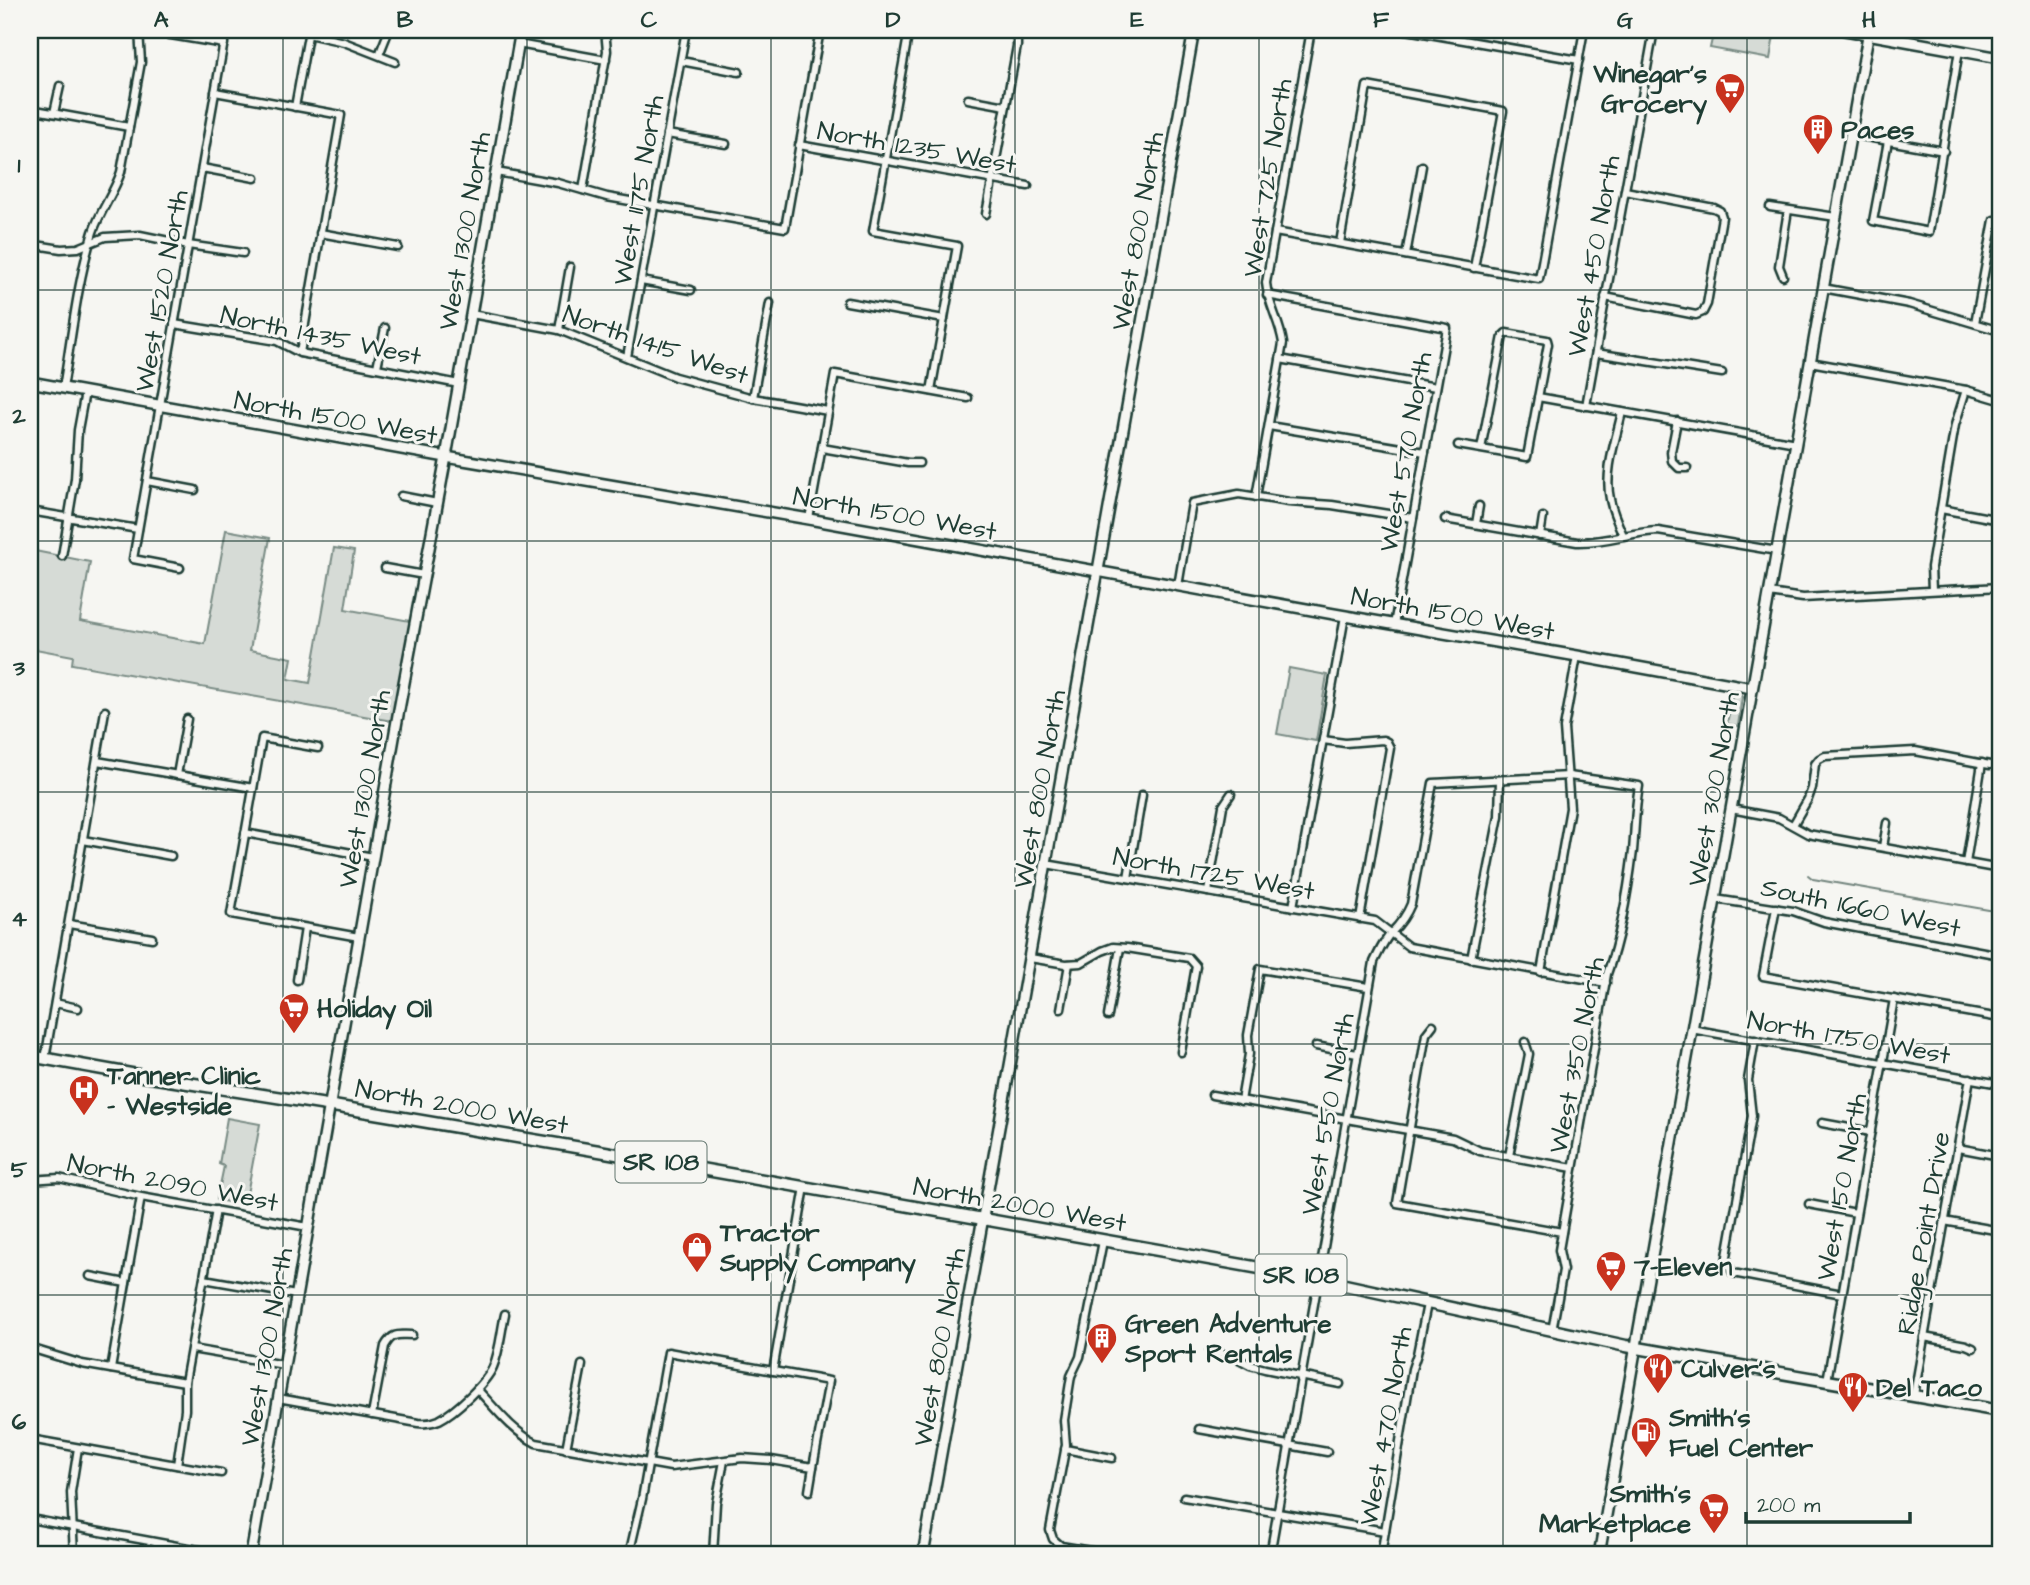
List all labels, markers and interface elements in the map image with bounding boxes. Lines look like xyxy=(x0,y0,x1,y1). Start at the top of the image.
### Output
text: A xyxy=(154,4,169,36)
text: B xyxy=(397,4,414,36)
text: C xyxy=(641,4,658,36)
text: D xyxy=(886,4,901,36)
text: E xyxy=(1130,4,1144,36)
text: F xyxy=(1373,4,1390,36)
text: G xyxy=(1617,4,1633,36)
text: H xyxy=(1862,4,1876,36)
place label: Winegar's Grocery xyxy=(1592,56,1708,125)
supermarket icon: Winegar's Grocery xyxy=(1713,71,1747,115)
street label: West 725 North xyxy=(1234,76,1301,280)
street label: West 1175 North xyxy=(605,92,673,288)
building icon: Paces xyxy=(1801,112,1835,156)
place label: Paces xyxy=(1841,112,1914,148)
street label: North 1235 West xyxy=(815,113,1020,183)
street label: West 1300 North xyxy=(430,129,500,333)
street label: West 800 North xyxy=(1103,129,1173,333)
text: 1 xyxy=(18,149,21,181)
street label: West 450 North xyxy=(1559,152,1629,360)
street label: West 1520 North xyxy=(126,187,197,395)
street label: North 1415 West xyxy=(558,296,754,394)
street label: North 1435 West xyxy=(217,297,425,375)
street label: West 570 North xyxy=(1371,349,1441,555)
street label: North 1500 West xyxy=(231,382,441,454)
text: 2 xyxy=(11,400,26,432)
street label: North 1500 West xyxy=(790,478,1000,550)
street label: North 1500 West xyxy=(1348,578,1558,650)
text: 3 xyxy=(12,652,25,684)
street label: West 1300 North xyxy=(330,687,400,891)
street label: West 800 North xyxy=(1005,687,1075,891)
street label: West 300 North xyxy=(1679,689,1749,890)
street label: North 1725 West xyxy=(1110,839,1318,910)
street label: South 1660 West xyxy=(1758,869,1964,947)
text: 4 xyxy=(11,903,27,935)
street label: West 350 North xyxy=(1540,954,1614,1157)
supermarket icon: Holiday Oil xyxy=(277,991,311,1035)
place label: Holiday Oil xyxy=(317,991,432,1030)
street label: North 1750 West xyxy=(1744,1002,1954,1074)
street label: West 550 North xyxy=(1292,1010,1364,1218)
place label: Tanner Clinic - Westside xyxy=(106,1058,262,1124)
street label: North 2000 West xyxy=(353,1071,572,1144)
hospital icon: Tanner Clinic - Westside xyxy=(67,1073,101,1117)
street label: West 150 North xyxy=(1808,1091,1876,1284)
street label: Ridge Point Drive xyxy=(1888,1129,1962,1338)
road number: SR 108 xyxy=(616,1142,706,1182)
street label: North 2090 West xyxy=(64,1145,282,1221)
text: 5 xyxy=(11,1154,28,1186)
street label: North 2000 West xyxy=(911,1169,1130,1242)
place label: Tractor Supply Company xyxy=(719,1215,917,1284)
shop icon: Tractor Supply Company xyxy=(680,1230,714,1274)
street label: West 1300 North xyxy=(232,1245,302,1449)
street label: West 800 North xyxy=(905,1245,975,1449)
supermarket icon: 7-Eleven xyxy=(1594,1249,1628,1293)
place label: 7-Eleven xyxy=(1633,1249,1732,1285)
road number: SR 108 xyxy=(1256,1254,1346,1296)
place label: Green Adventure Sport Rentals xyxy=(1124,1306,1332,1372)
building icon: Green Adventure Sport Rentals xyxy=(1085,1321,1119,1365)
street label: West 470 North xyxy=(1351,1324,1421,1529)
restaurant icon: Culver's xyxy=(1641,1351,1675,1395)
place label: Culver's xyxy=(1681,1351,1776,1387)
restaurant icon: Del Taco xyxy=(1836,1370,1870,1414)
place label: Del Taco xyxy=(1876,1370,1982,1406)
place label: Smith's Fuel Center xyxy=(1668,1400,1814,1466)
text: 6 xyxy=(12,1406,27,1438)
fuel station icon: Smith's Fuel Center xyxy=(1629,1415,1663,1459)
place label: Smith's Marketplace xyxy=(1539,1476,1691,1542)
scale bar xyxy=(1746,1480,1911,1524)
supermarket icon: Smith's Marketplace xyxy=(1697,1491,1731,1535)
text: 200 m xyxy=(1757,1491,1821,1520)

